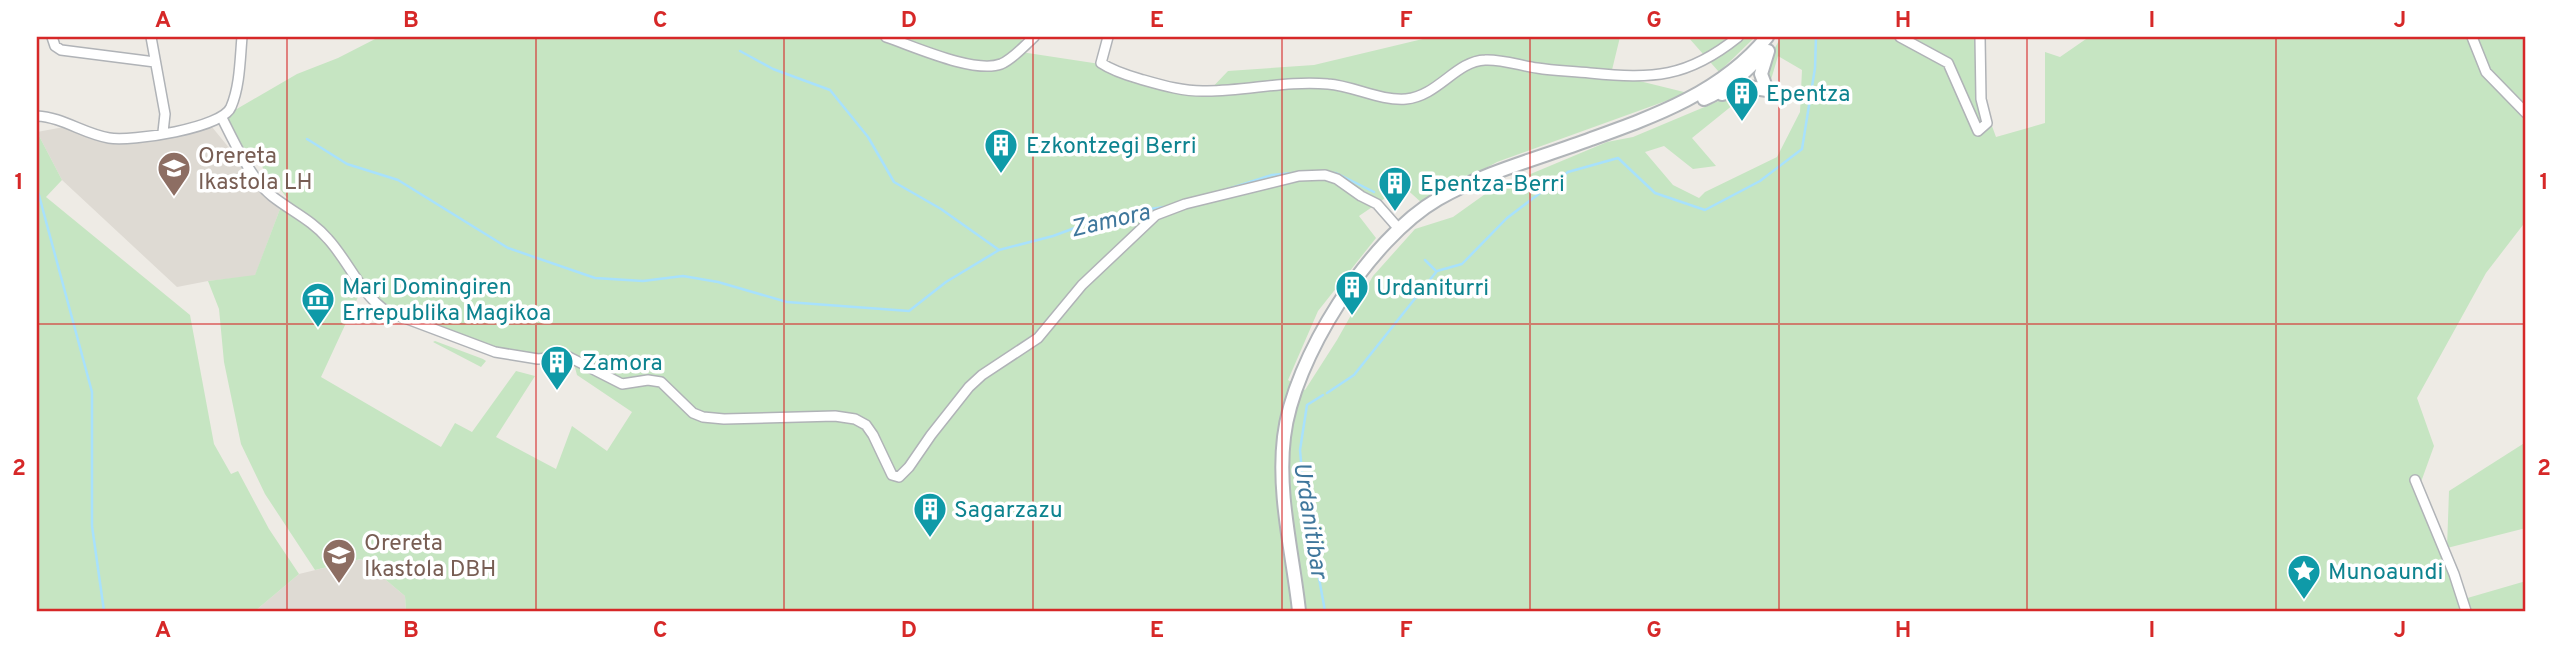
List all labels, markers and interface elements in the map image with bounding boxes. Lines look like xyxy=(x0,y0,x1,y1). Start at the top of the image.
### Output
text: A xyxy=(155,7,171,36)
text: B xyxy=(403,7,419,36)
text: C xyxy=(653,7,667,36)
text: D xyxy=(901,7,917,36)
text: E xyxy=(1150,7,1164,36)
text: F xyxy=(1399,7,1413,36)
text: G xyxy=(1646,7,1662,36)
text: H xyxy=(1895,7,1911,36)
text: I xyxy=(2149,7,2155,36)
text: J xyxy=(2394,7,2406,36)
building icon: Epentza xyxy=(1723,74,1761,123)
place label: Epentza xyxy=(1766,81,1850,110)
building icon: Ezkontzegi Berri xyxy=(982,126,1020,175)
place label: Ezkontzegi Berri xyxy=(1026,133,1197,162)
place label: Orereta Ikastola LH xyxy=(198,143,313,198)
school or university icon: Orereta Ikastola LH xyxy=(155,149,193,198)
building icon: Epentza-Berri xyxy=(1376,164,1414,213)
text: 1 xyxy=(14,169,24,198)
text: 1 xyxy=(2539,169,2549,198)
place label: Epentza-Berri xyxy=(1420,171,1565,200)
water label: Zamora xyxy=(1068,198,1154,246)
building icon: Urdaniturri xyxy=(1333,268,1371,317)
place label: Mari Domingiren Errepublika Magikoa xyxy=(342,274,551,329)
place label: Urdaniturri xyxy=(1376,275,1489,304)
museum icon: Mari Domingiren Errepublika Magikoa xyxy=(299,280,337,329)
building icon: Zamora xyxy=(538,343,576,392)
place label: Zamora xyxy=(582,350,662,379)
text: 2 xyxy=(12,455,26,484)
text: 2 xyxy=(2537,455,2551,484)
water label: Urdanitibar xyxy=(1285,460,1333,582)
building icon: Sagarzazu xyxy=(911,490,949,539)
place label: Sagarzazu xyxy=(954,497,1063,526)
place label: Orereta Ikastola DBH xyxy=(364,530,496,585)
school or university icon: Orereta Ikastola DBH xyxy=(320,536,358,585)
place icon: Munoaundi xyxy=(2285,552,2323,601)
place label: Munoaundi xyxy=(2328,559,2443,588)
text: A xyxy=(155,617,171,646)
text: B xyxy=(403,617,419,646)
text: C xyxy=(653,617,667,646)
text: D xyxy=(901,617,917,646)
text: E xyxy=(1150,617,1164,646)
text: F xyxy=(1399,617,1413,646)
text: G xyxy=(1646,617,1662,646)
text: H xyxy=(1895,617,1911,646)
text: I xyxy=(2149,617,2155,646)
text: J xyxy=(2394,617,2406,646)

